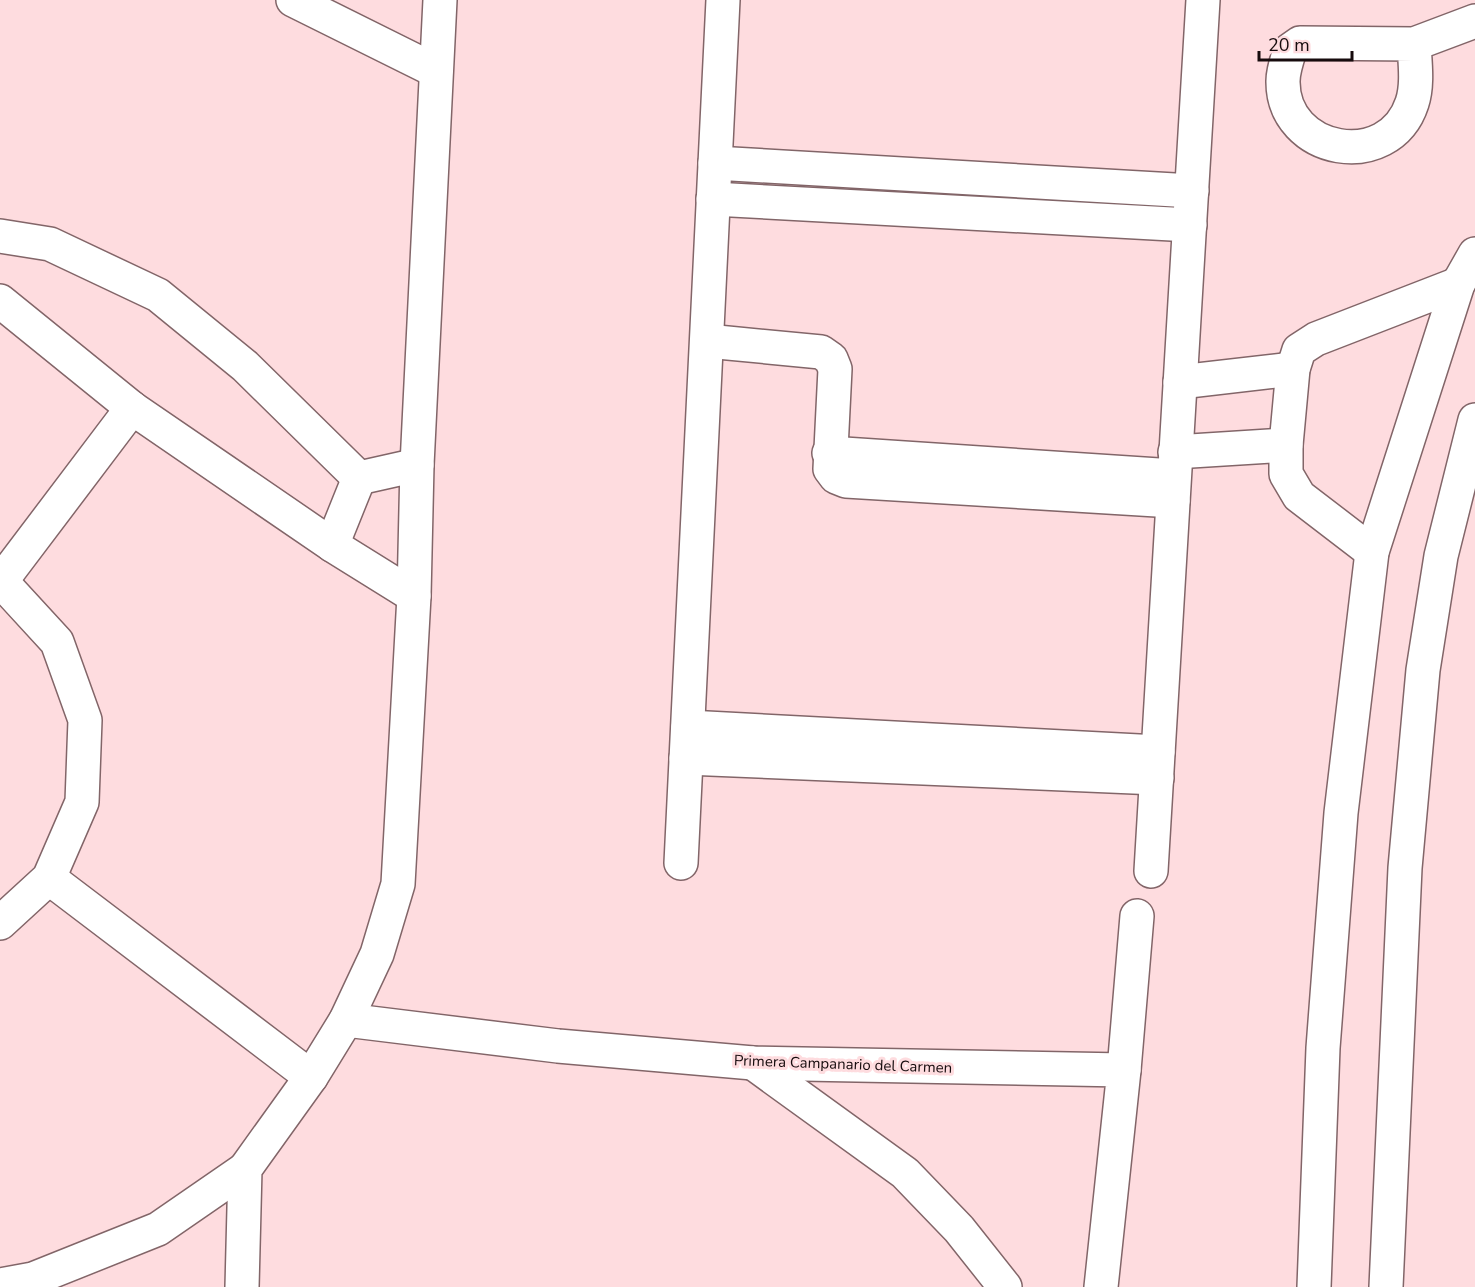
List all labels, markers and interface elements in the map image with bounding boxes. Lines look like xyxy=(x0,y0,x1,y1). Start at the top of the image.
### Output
scale bar xyxy=(1259,24,1352,62)
text: 20 m xyxy=(1268,33,1310,57)
street label: Primera Campanario del Carmen xyxy=(733,1050,953,1078)

